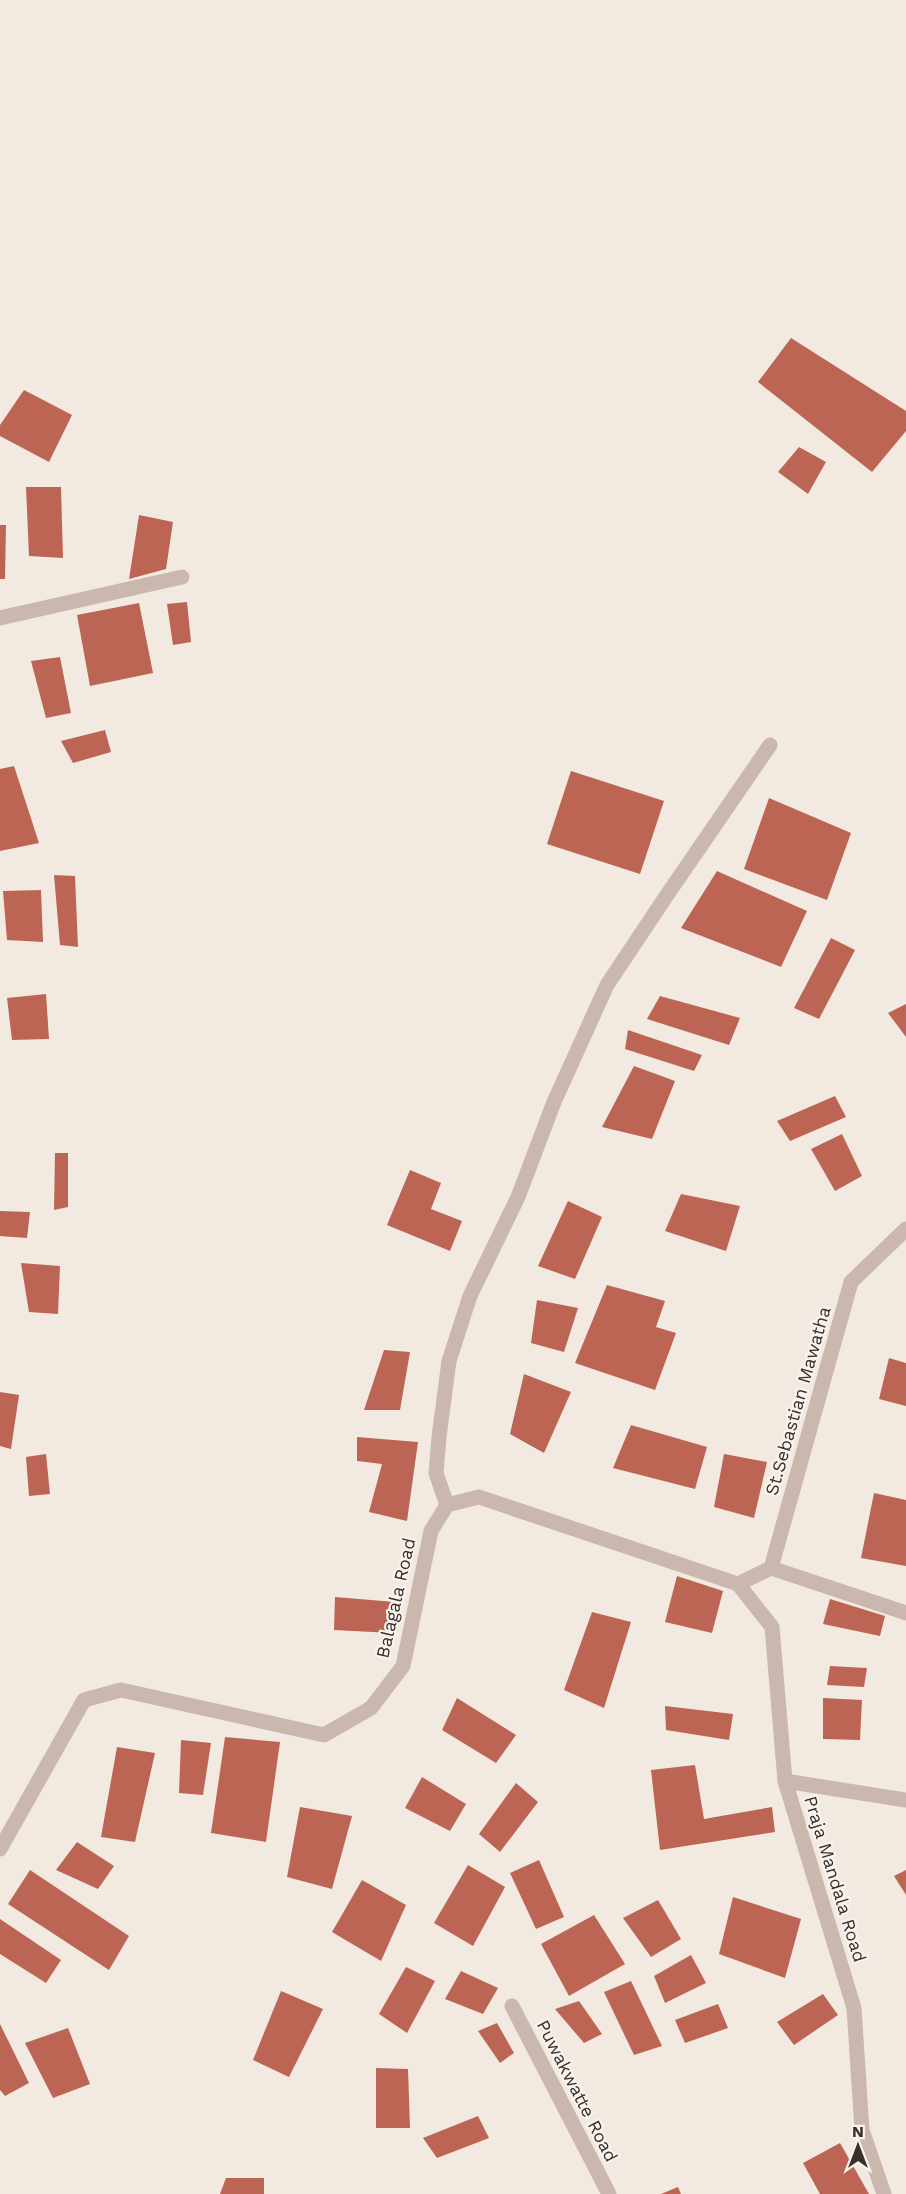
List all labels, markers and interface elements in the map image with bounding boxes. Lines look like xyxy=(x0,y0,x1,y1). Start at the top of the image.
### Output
street label: St.Sebastian Mawatha xyxy=(761,1304,835,1498)
street label: Balagala Road xyxy=(371,1536,420,1660)
street label: Praja Mandala Road xyxy=(800,1793,871,1964)
street label: Puwakwatte Road xyxy=(533,2016,622,2165)
north arrow xyxy=(828,2116,888,2176)
text: N xyxy=(852,2122,864,2141)

